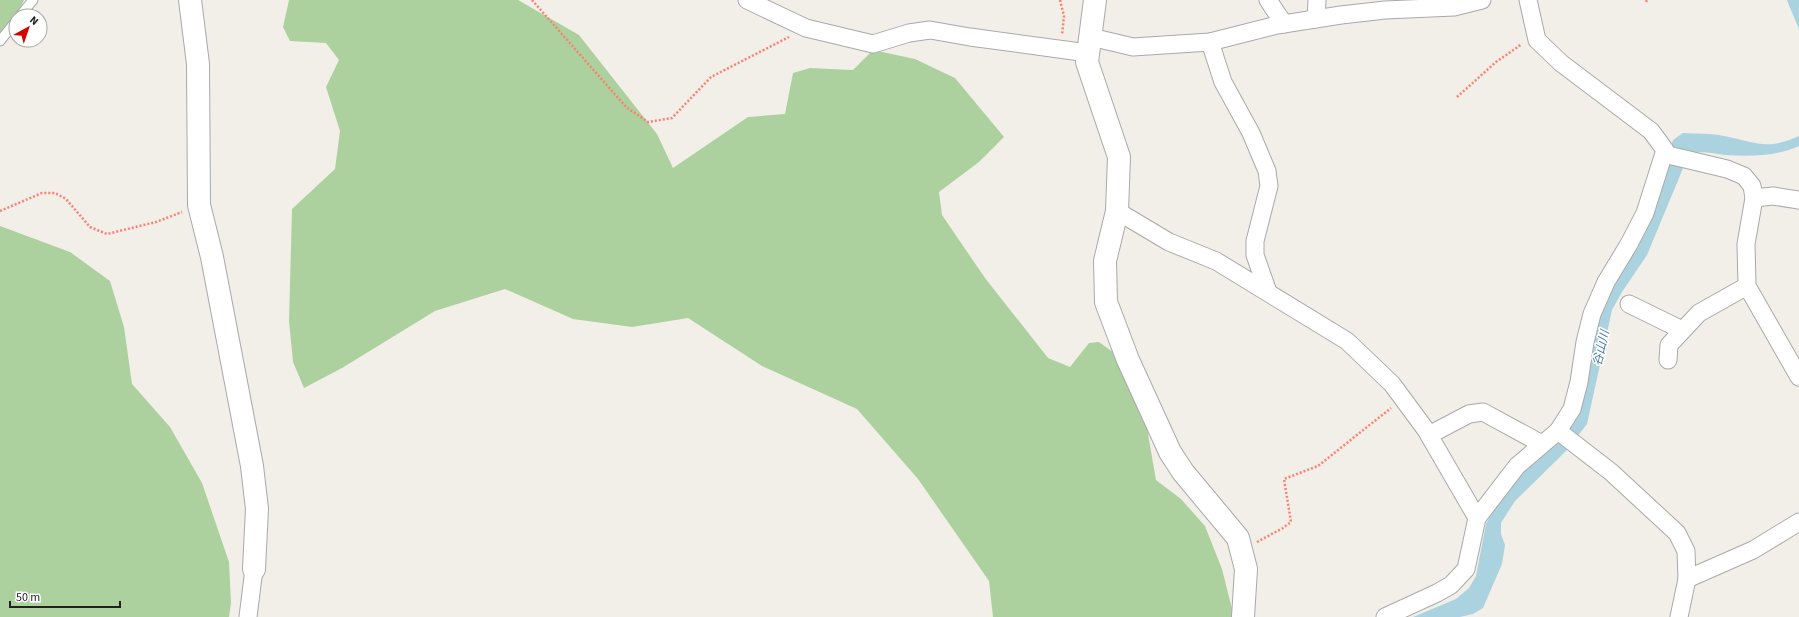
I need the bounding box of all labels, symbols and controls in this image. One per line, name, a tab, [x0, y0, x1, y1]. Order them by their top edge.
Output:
north arrow	[8, 8, 48, 48]
text: N	[26, 13, 42, 29]
water label: 谷山川	[1589, 327, 1614, 368]
scale bar	[10, 583, 120, 609]
text: 50 m	[16, 589, 40, 606]

